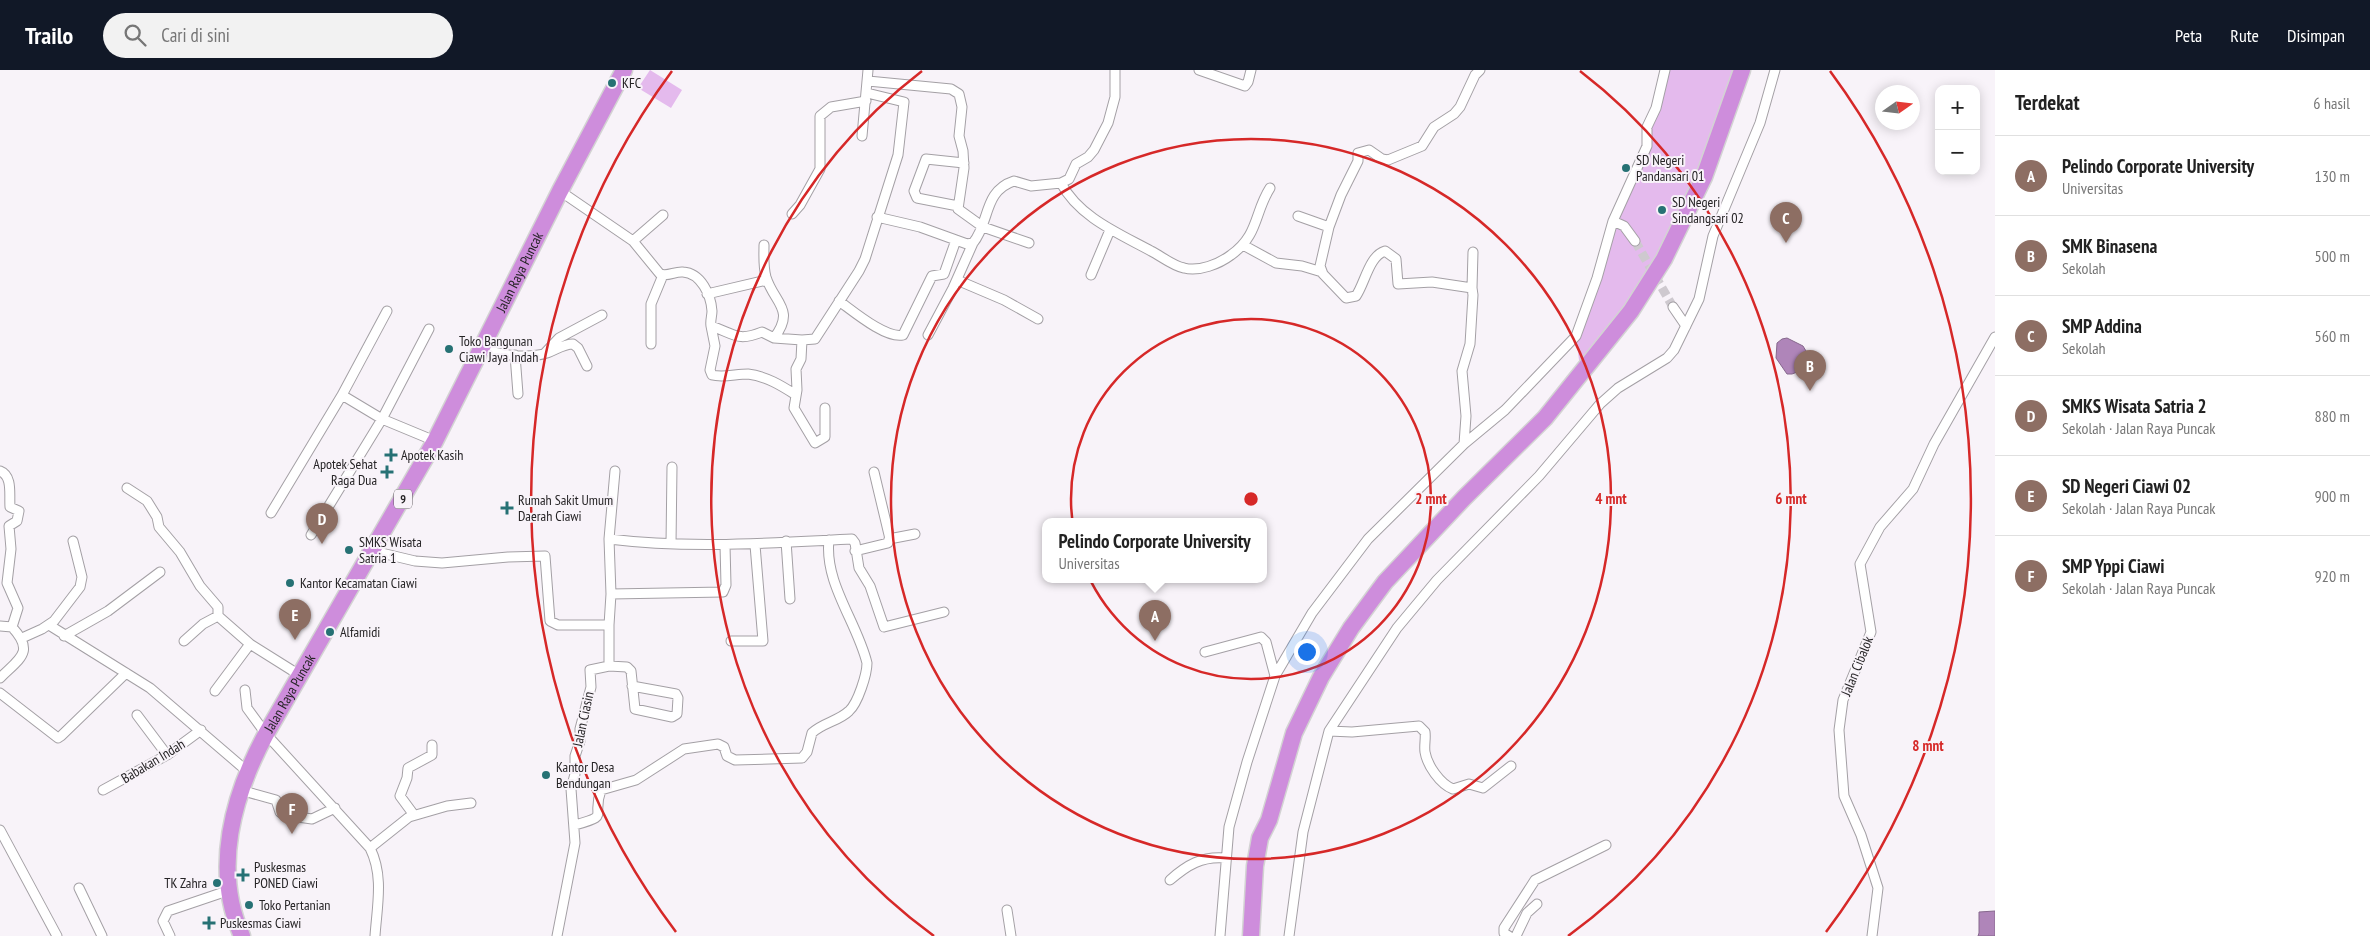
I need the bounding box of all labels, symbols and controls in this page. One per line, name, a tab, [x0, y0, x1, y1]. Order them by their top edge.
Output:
search box	[103, 13, 453, 58]
text: Trailo	[25, 20, 73, 51]
icon: search	[121, 21, 149, 49]
text: Cari di sini	[161, 23, 230, 47]
text: Peta	[2175, 24, 2202, 47]
text: Rute	[2230, 24, 2259, 47]
text: Disimpan	[2287, 24, 2345, 47]
place label: KFC	[622, 74, 642, 92]
marker: KFC	[606, 77, 618, 89]
north arrow	[1875, 85, 1920, 130]
map controls	[1935, 85, 1980, 175]
button: +	[1935, 85, 1980, 130]
text: Terdekat	[2015, 89, 2080, 116]
text: 6 hasil	[2313, 93, 2350, 113]
button: −	[1935, 130, 1980, 175]
place label: SD Negeri Pandansari 01	[1636, 151, 1704, 185]
text: Pelindo Corporate University	[2062, 154, 2254, 178]
marker: SD Negeri Pandansari 01	[1620, 162, 1632, 174]
text: A	[2027, 166, 2035, 186]
text: 130 m	[2315, 166, 2350, 186]
text: Universitas	[2062, 178, 2123, 198]
place label: SD Negeri Sindangsari 02	[1672, 193, 1744, 227]
pin: C	[1770, 202, 1802, 243]
marker: SD Negeri Sindangsari 02	[1656, 204, 1668, 216]
street label: Jalan Raya Puncak	[491, 228, 547, 316]
text: SMK Binasena	[2062, 234, 2157, 258]
text: B	[2027, 246, 2035, 266]
text: 500 m	[2315, 246, 2350, 266]
text: Sekolah	[2062, 258, 2106, 278]
text: SMP Addina	[2062, 314, 2142, 338]
text: C	[2027, 326, 2035, 346]
text: 560 m	[2315, 326, 2350, 346]
place label: Toko Bangunan Ciawi Jaya Indah	[459, 332, 538, 366]
text: Sekolah	[2062, 338, 2106, 358]
marker: Toko Bangunan Ciawi Jaya Indah	[443, 343, 455, 355]
pin: B	[1794, 350, 1826, 391]
text: SMKS Wisata Satria 2	[2062, 394, 2207, 418]
text: D	[2027, 406, 2035, 426]
text: 880 m	[2315, 406, 2350, 426]
text: Sekolah · Jalan Raya Puncak	[2062, 418, 2216, 438]
place label: Apotek Kasih	[401, 446, 463, 464]
marker: Apotek Kasih	[385, 449, 397, 461]
place label: Apotek Sehat Raga Dua	[313, 455, 377, 489]
marker: Apotek Sehat Raga Dua	[381, 466, 393, 478]
text: SD Negeri Ciawi 02	[2062, 474, 2191, 498]
text: E	[2028, 486, 2034, 506]
text: 900 m	[2315, 486, 2350, 506]
road number: 9	[394, 489, 412, 508]
text: 2 mnt	[1415, 489, 1447, 508]
text: 4 mnt	[1595, 489, 1627, 508]
text: 6 mnt	[1775, 489, 1807, 508]
centre of rings	[1242, 490, 1260, 508]
place label: Rumah Sakit Umum Daerah Ciawi	[518, 491, 613, 525]
text: Sekolah · Jalan Raya Puncak	[2062, 498, 2216, 518]
marker: Rumah Sakit Umum Daerah Ciawi	[500, 501, 514, 515]
pin: D	[306, 503, 338, 544]
popup	[1042, 518, 1267, 583]
text: Pelindo Corporate University	[1058, 529, 1251, 553]
place label: SMKS Wisata Satria 1	[359, 533, 422, 567]
marker: SMKS Wisata Satria 1	[343, 544, 355, 556]
text: Universitas	[1058, 553, 1120, 573]
text: SMP Yppi Ciawi	[2062, 554, 2164, 578]
text: F	[2028, 566, 2034, 586]
text: 920 m	[2315, 566, 2350, 586]
place label: Kantor Kecamatan Ciawi	[300, 574, 417, 592]
marker: Kantor Kecamatan Ciawi	[284, 577, 296, 589]
text: Sekolah · Jalan Raya Puncak	[2062, 578, 2216, 598]
pin: E	[279, 599, 311, 640]
pin: A	[1139, 600, 1171, 641]
place label: Alfamidi	[340, 623, 380, 641]
marker: Alfamidi	[324, 626, 336, 638]
street label: Jalan Cibalok	[1837, 633, 1877, 699]
your location	[1294, 639, 1320, 665]
street label: Jalan Raya Puncak	[259, 650, 319, 736]
street label: Jalan Ciasin	[568, 690, 598, 749]
street label: Babakan Indah	[118, 735, 188, 787]
text: 8 mnt	[1912, 736, 1944, 755]
place label: Kantor Desa Bendungan	[556, 758, 614, 792]
marker: Kantor Desa Bendungan	[540, 769, 552, 781]
pin: F	[276, 793, 308, 834]
place label: Puskesmas PONED Ciawi	[254, 858, 318, 892]
marker: Puskesmas PONED Ciawi	[236, 868, 250, 882]
place label: TK Zahra	[164, 874, 207, 892]
marker: TK Zahra	[211, 877, 223, 889]
place label: Toko Pertanian	[259, 896, 330, 914]
marker: Toko Pertanian	[243, 899, 255, 911]
place label: Puskesmas Ciawi	[220, 914, 301, 932]
marker: Puskesmas Ciawi	[202, 916, 216, 930]

